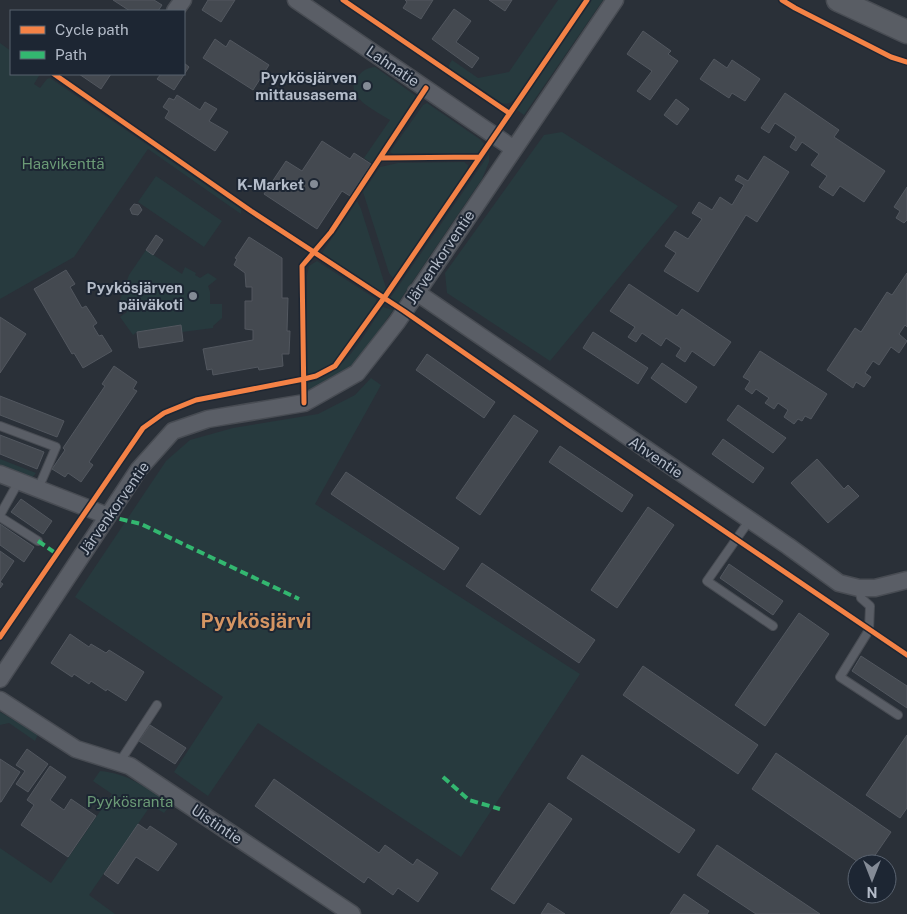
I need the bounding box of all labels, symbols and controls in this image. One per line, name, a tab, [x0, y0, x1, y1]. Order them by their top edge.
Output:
legend	[10, 10, 185, 75]
text: Cycle path	[55, 21, 129, 38]
street label: Lahnatie	[363, 42, 423, 90]
text: Path	[55, 46, 87, 63]
place label: Pyykösjärven mittausasema	[255, 69, 357, 103]
marker: Pyykösjärven mittausasema	[361, 80, 373, 92]
park label: Haavikenttä	[21, 155, 105, 172]
place label: K-Market	[237, 176, 304, 193]
marker: K-Market	[308, 178, 320, 190]
street label: Järvenkorventie	[402, 207, 478, 307]
place label: Pyykösjärven päiväkoti	[87, 279, 183, 313]
marker: Pyykösjärven päiväkoti	[187, 290, 199, 302]
street label: Ahventie	[626, 433, 686, 481]
street label: Järvenkorventie	[76, 458, 152, 558]
district label: Pyykösjärvi	[201, 609, 311, 633]
park label: Pyykösranta	[87, 793, 173, 810]
street label: Uistintie	[188, 801, 246, 847]
north arrow	[847, 854, 897, 904]
text: N	[867, 884, 877, 900]

